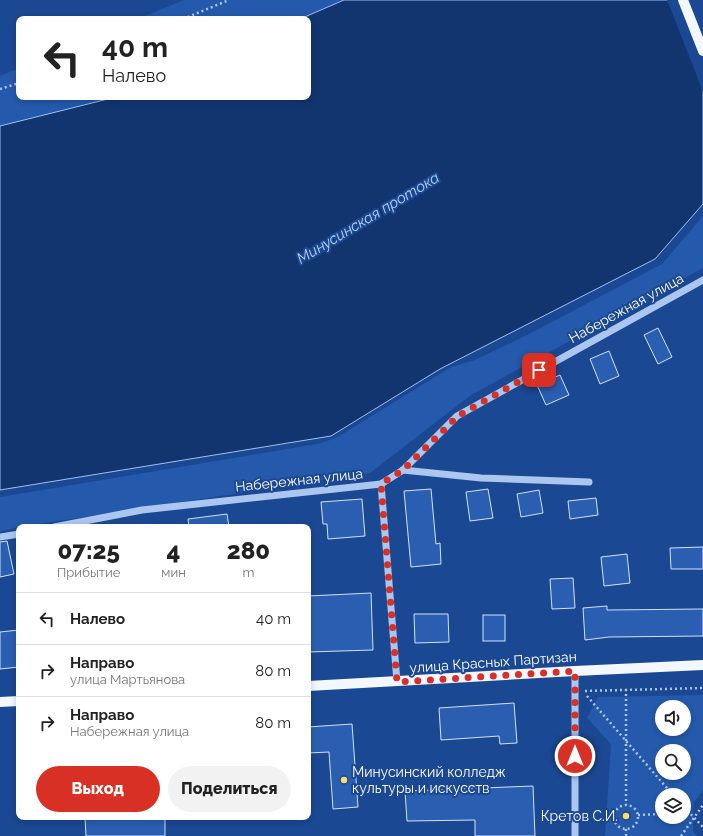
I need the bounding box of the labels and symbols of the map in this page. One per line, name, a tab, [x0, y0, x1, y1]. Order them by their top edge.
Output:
water label: Минусинская протока	[294, 168, 442, 268]
street label: Набережная улица	[566, 270, 686, 346]
pin	[522, 353, 556, 387]
street label: Набережная улица	[234, 465, 364, 495]
street label: улица Красных Партизан	[409, 648, 577, 676]
position arrow	[554, 735, 596, 777]
place label: Минусинский колледж культуры и искусств	[352, 764, 506, 796]
marker: Минусинский колледж культуры и искусств	[339, 775, 349, 785]
place label: Кретов С.И.	[541, 808, 618, 824]
marker: Кретов С.И.	[621, 811, 631, 821]

